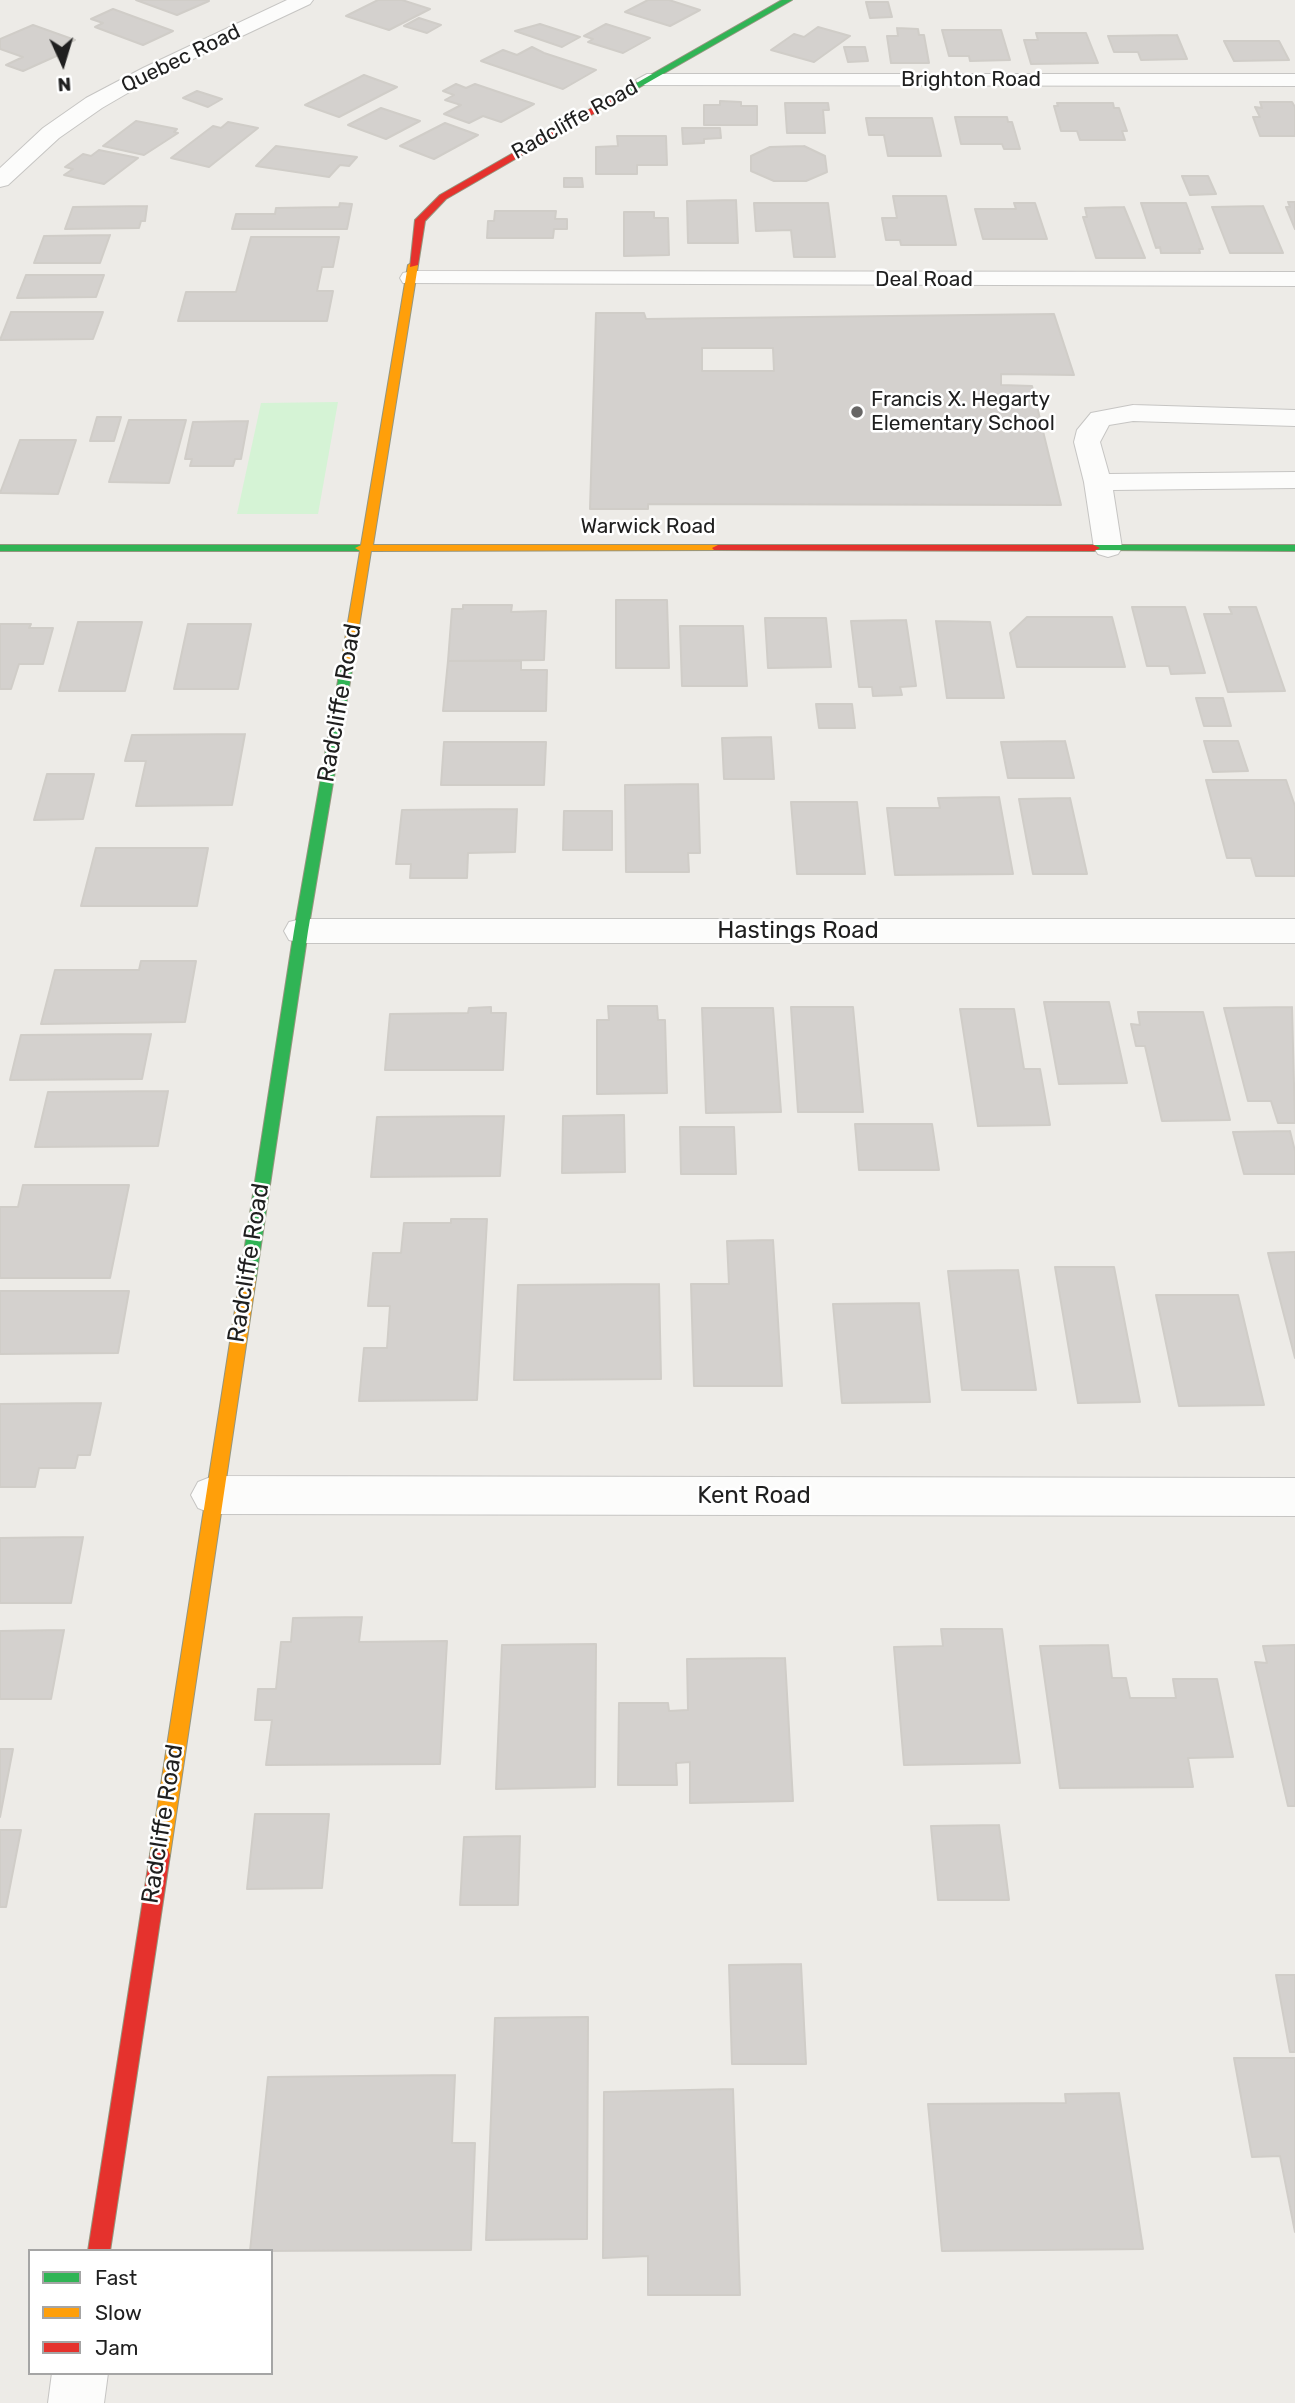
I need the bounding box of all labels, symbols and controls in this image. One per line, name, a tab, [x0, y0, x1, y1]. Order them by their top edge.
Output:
street label: Quebec Road	[117, 19, 245, 99]
north arrow	[28, 28, 98, 98]
street label: Brighton Road	[901, 67, 1041, 93]
text: N	[57, 72, 72, 96]
street label: Radcliffe Road	[507, 75, 643, 165]
street label: Deal Road	[875, 267, 973, 293]
place label: Francis X. Hegarty Elementary School	[871, 387, 1055, 437]
marker: Francis X. Hegarty Elementary School	[849, 404, 865, 420]
street label: Warwick Road	[580, 514, 716, 540]
street label: Radcliffe Road	[312, 621, 368, 785]
street label: Hastings Road	[717, 917, 879, 945]
street label: Radcliffe Road	[222, 1181, 276, 1345]
street label: Kent Road	[697, 1482, 811, 1510]
street label: Radcliffe Road	[136, 1742, 190, 1906]
legend	[28, 2249, 273, 2375]
text: Fast	[95, 2265, 137, 2290]
text: Slow	[95, 2300, 142, 2325]
text: Jam	[95, 2335, 139, 2360]

